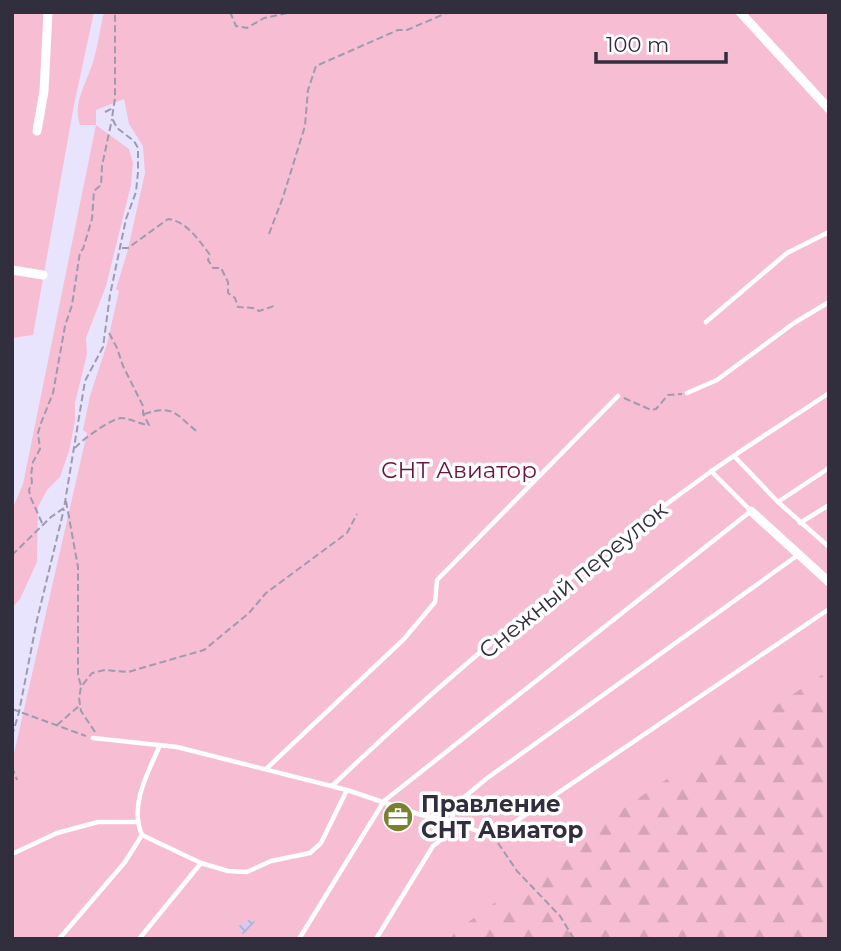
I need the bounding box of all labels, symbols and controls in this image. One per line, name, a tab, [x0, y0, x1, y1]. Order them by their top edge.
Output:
scale bar	[596, 21, 726, 65]
text: 100 m	[606, 32, 669, 57]
park label: СНТ Авиатор	[381, 456, 537, 484]
street label: Снежный переулок	[473, 495, 673, 665]
place label: Правление СНТ Авиатор	[421, 790, 583, 844]
office icon: Правление СНТ Авиатор	[381, 800, 415, 834]

